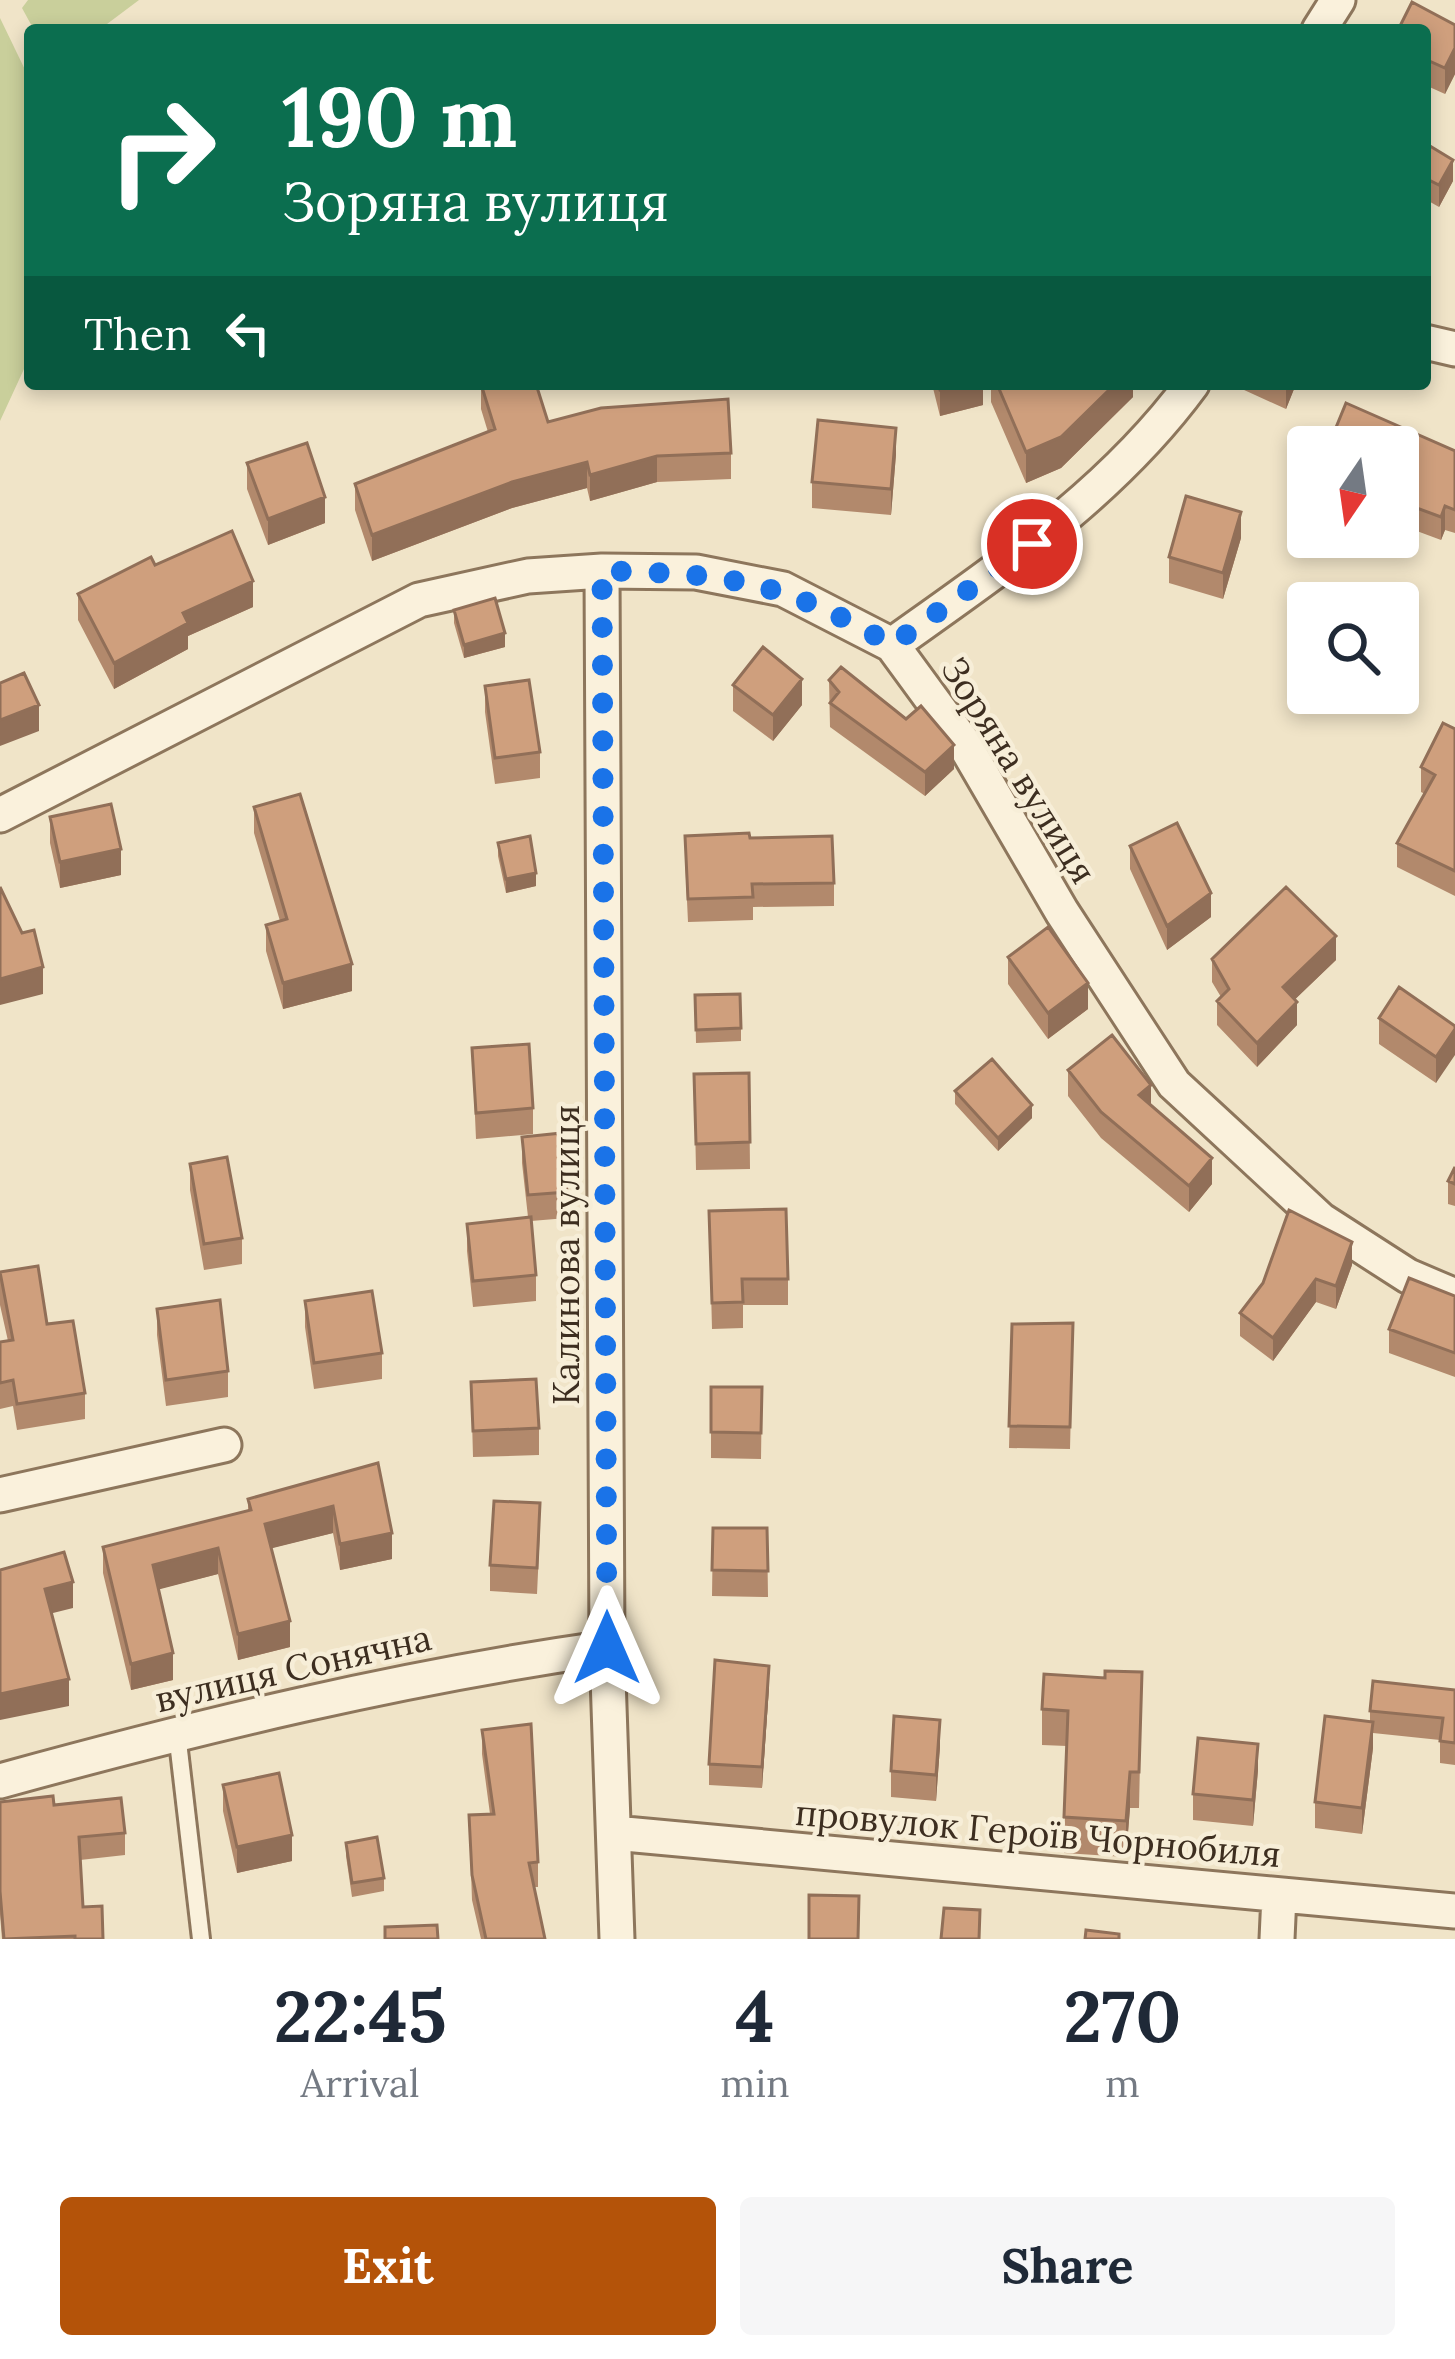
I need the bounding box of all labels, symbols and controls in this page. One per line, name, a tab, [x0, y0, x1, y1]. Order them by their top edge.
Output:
text: 190 m	[282, 62, 517, 170]
icon: right	[84, 72, 240, 228]
text: Зоряна вулиця	[282, 167, 669, 236]
icon: left	[215, 300, 281, 366]
text: Then	[84, 305, 191, 362]
north arrow	[1287, 426, 1419, 558]
map controls	[1287, 426, 1419, 714]
pin	[981, 493, 1083, 595]
icon: arrive	[999, 511, 1065, 577]
button: search	[1287, 582, 1419, 714]
street label: Зоряна вулиця	[931, 648, 1107, 892]
street label: Калинова вулиця	[543, 1105, 589, 1405]
position arrow	[544, 1585, 670, 1711]
street label: вулиця Сонячна	[150, 1614, 436, 1722]
street label: провулок Героїв Чорнобиля	[793, 1789, 1283, 1877]
text: 22:45	[274, 1970, 447, 2062]
text: 4	[735, 1970, 775, 2062]
text: 270	[1063, 1970, 1181, 2062]
text: Arrival	[301, 2058, 420, 2108]
text: min	[720, 2058, 790, 2108]
text: m	[1105, 2058, 1140, 2108]
button: Exit	[60, 2197, 716, 2335]
button: Share	[740, 2197, 1395, 2335]

